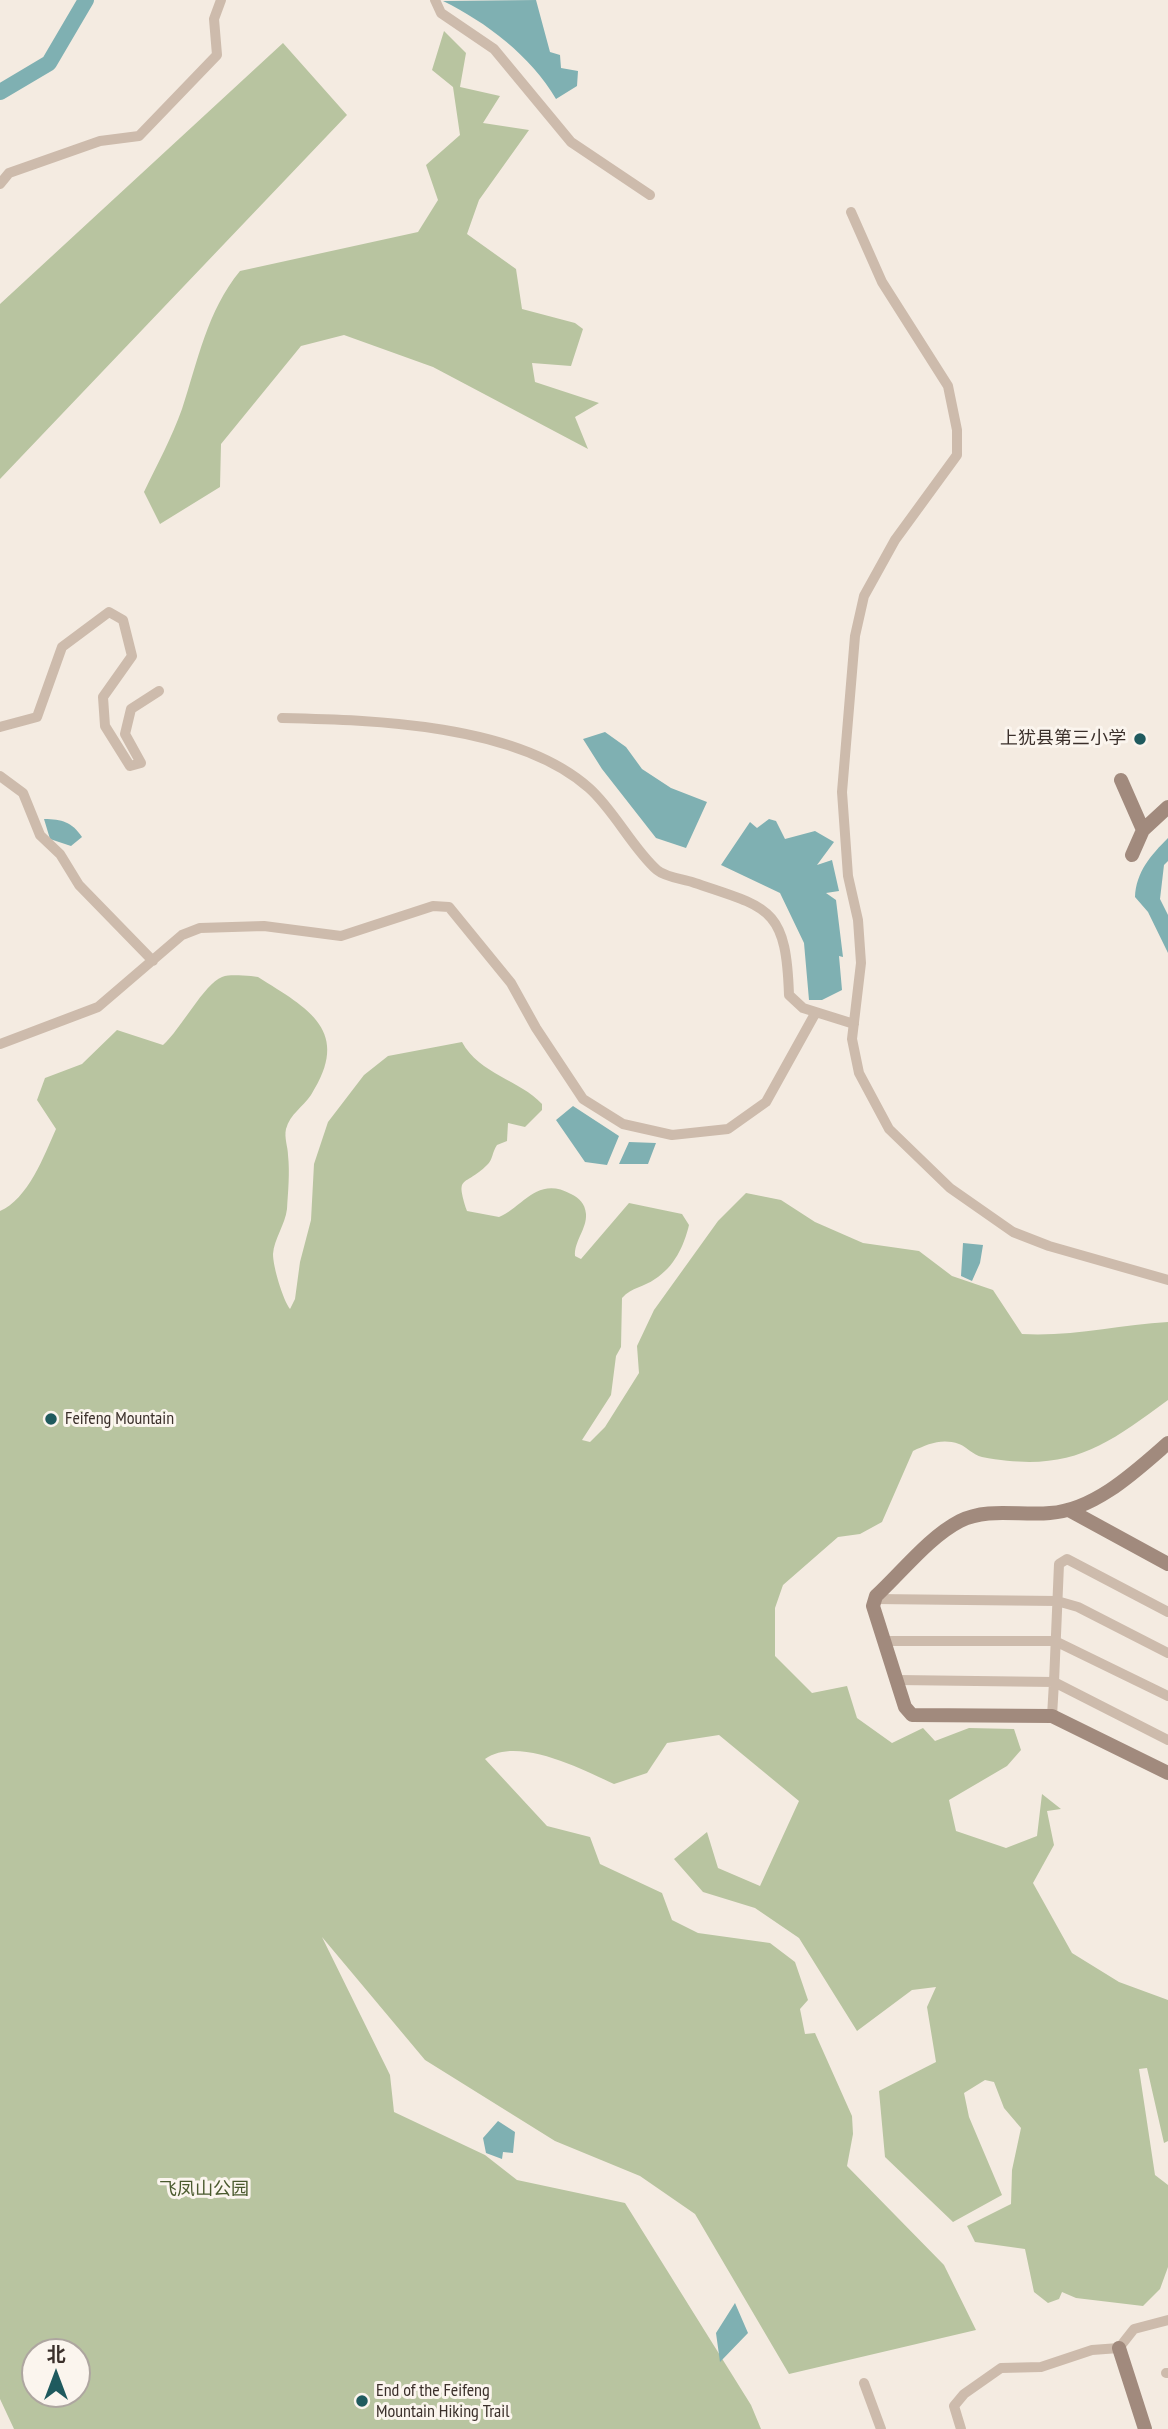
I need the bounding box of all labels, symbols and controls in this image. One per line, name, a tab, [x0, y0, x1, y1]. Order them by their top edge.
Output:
place label: 上犹县第三小学	[1000, 728, 1126, 750]
marker: 上犹县第三小学	[1132, 731, 1148, 747]
place label: Feifeng Mountain	[65, 1408, 174, 1430]
marker: Feifeng Mountain	[43, 1411, 59, 1427]
park label: 飞凤山公园	[159, 2179, 249, 2201]
north arrow	[21, 2338, 91, 2408]
text: 北	[46, 2342, 66, 2366]
place label: End of the Feifeng Mountain Hiking Trail	[376, 2380, 509, 2422]
marker: End of the Feifeng Mountain Hiking Trail	[354, 2393, 370, 2409]

